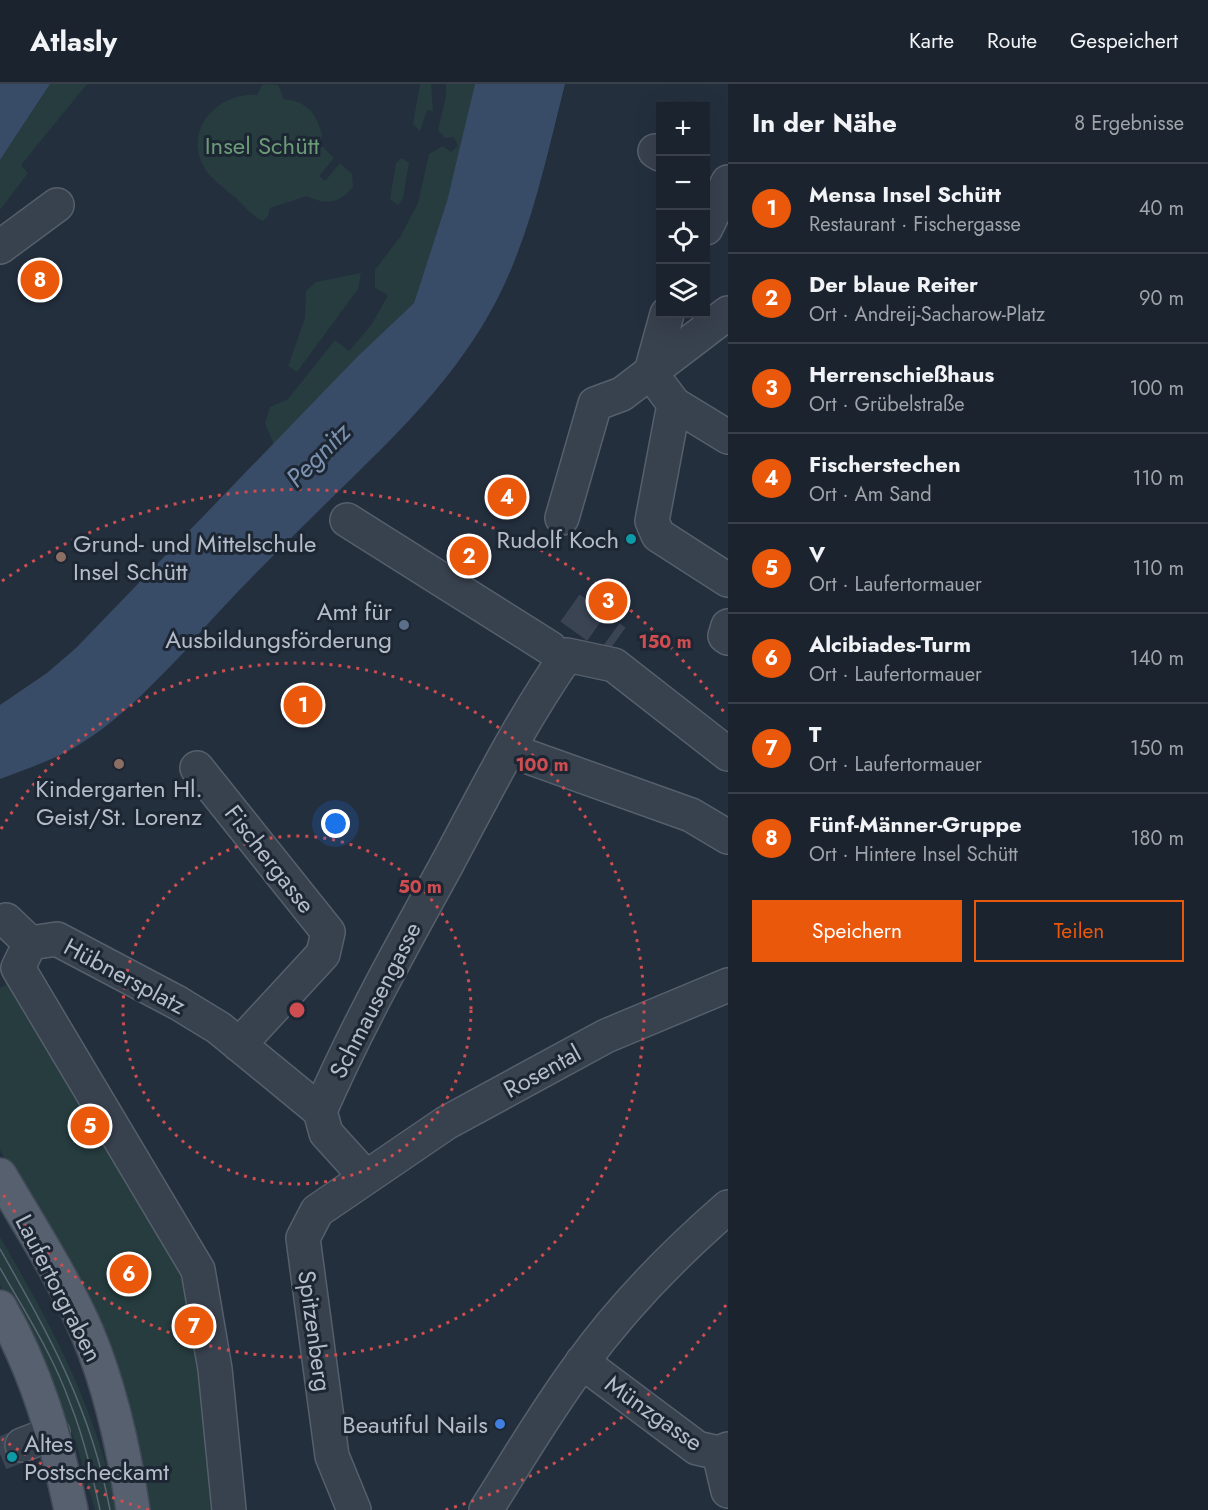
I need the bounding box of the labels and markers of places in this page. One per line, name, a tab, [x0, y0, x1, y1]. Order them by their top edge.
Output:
pin: 8	[20, 258, 60, 302]
pin: 4	[488, 474, 526, 520]
place label: Rudolf Koch	[497, 522, 619, 557]
place label: Grund- und Mittelschule Insel Schütt	[73, 526, 316, 589]
marker: Rudolf Koch	[624, 532, 638, 546]
pin: 2	[450, 534, 488, 578]
marker: Grund- und Mittelschule Insel Schütt	[54, 550, 68, 564]
pin: 3	[588, 578, 628, 624]
place label: Amt für Ausbildungsförderung	[165, 594, 393, 657]
marker: Amt für Ausbildungsförderung	[397, 618, 411, 632]
pin: 1	[284, 682, 322, 728]
marker: Kindergarten Hl. Geist/St. Lorenz	[112, 757, 126, 771]
place label: Kindergarten Hl. Geist/St. Lorenz	[35, 771, 203, 834]
centre of rings	[287, 1000, 307, 1020]
pin: 5	[70, 1104, 110, 1148]
pin: 6	[110, 1252, 148, 1296]
pin: 7	[174, 1304, 214, 1348]
place label: Beautiful Nails	[342, 1407, 488, 1442]
marker: Beautiful Nails	[493, 1417, 507, 1431]
place label: Altes Postscheckamt	[24, 1426, 169, 1489]
marker: Altes Postscheckamt	[5, 1450, 19, 1464]

